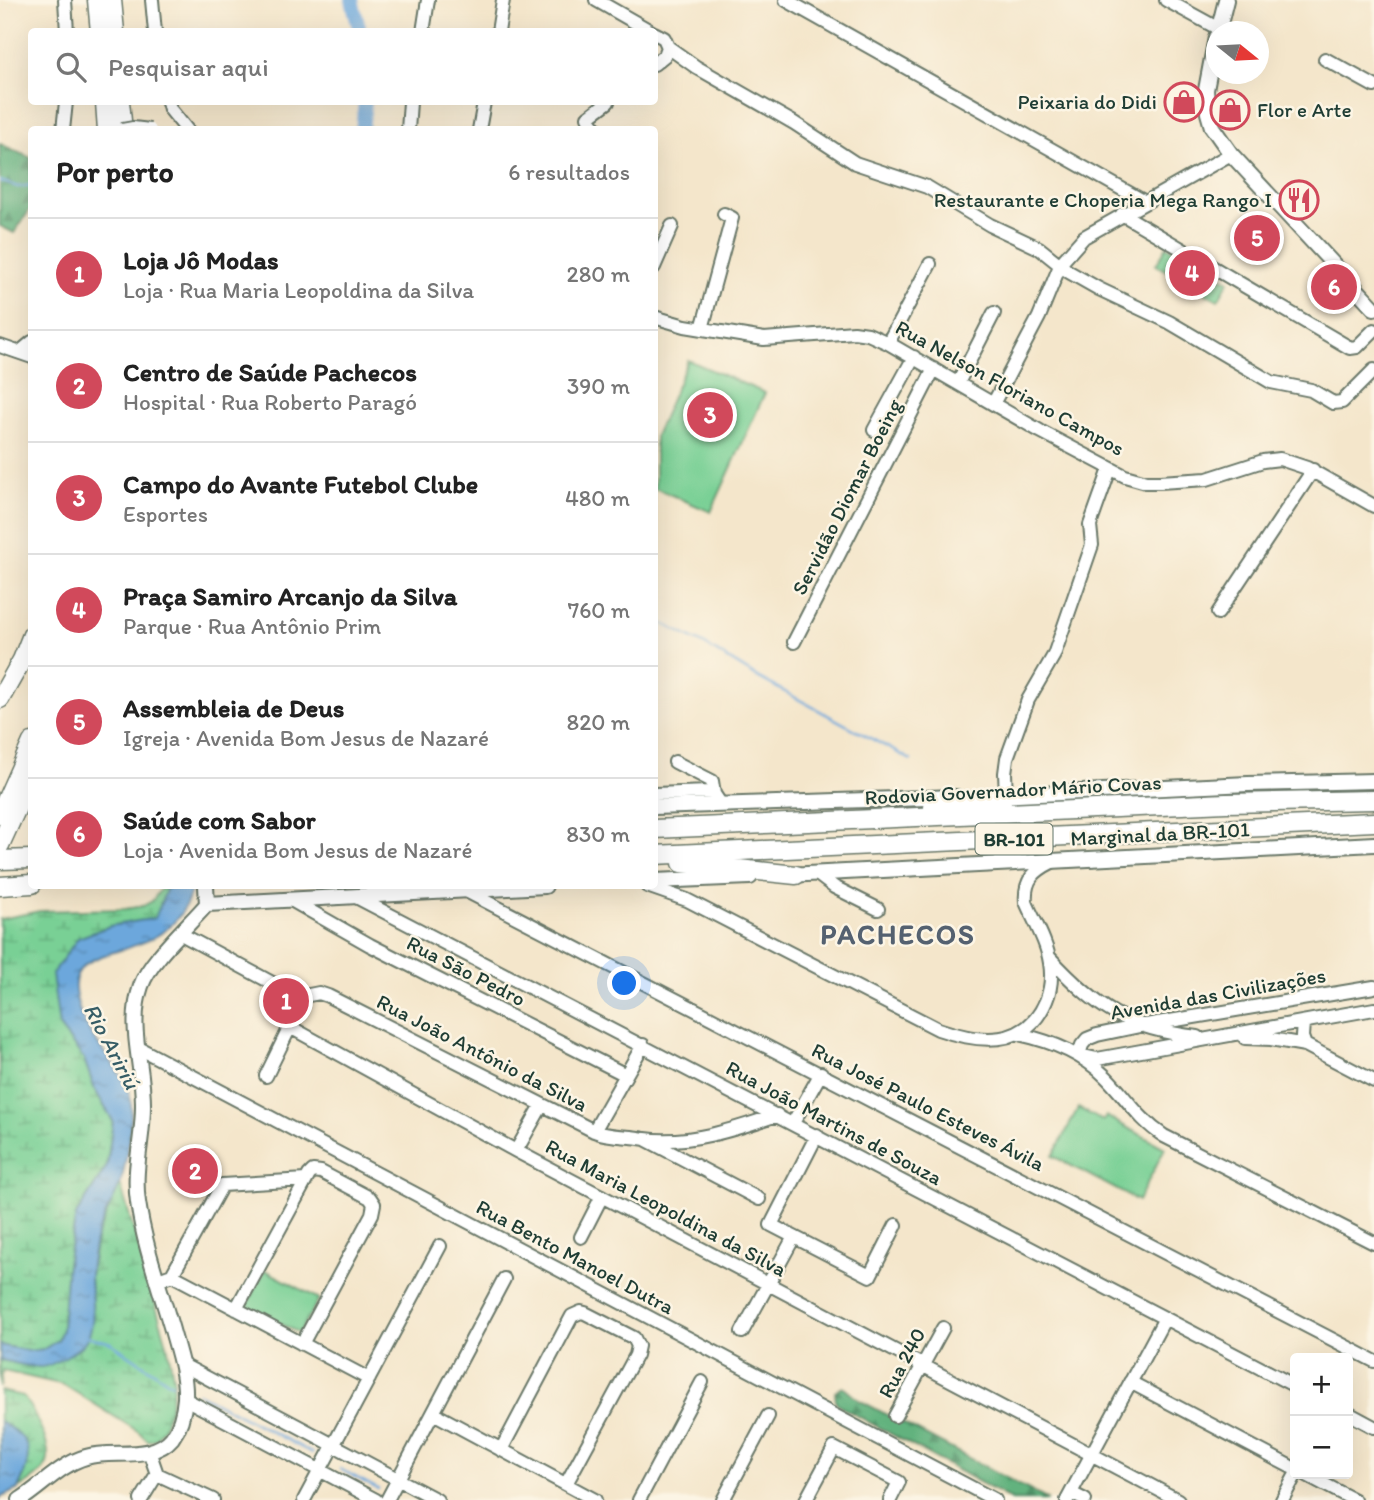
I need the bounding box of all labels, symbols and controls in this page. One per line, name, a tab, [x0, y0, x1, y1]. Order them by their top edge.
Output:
north arrow	[1206, 21, 1269, 84]
search box	[28, 28, 658, 105]
icon: search	[52, 48, 90, 86]
text: Pesquisar aqui	[108, 51, 269, 83]
shop icon: Peixaria do Didi	[1163, 81, 1205, 123]
place label: Peixaria do Didi	[1018, 89, 1157, 114]
shop icon: Flor e Arte	[1209, 89, 1251, 131]
place label: Flor e Arte	[1257, 97, 1352, 122]
text: Por perto	[56, 153, 174, 190]
text: 6 resultados	[508, 158, 630, 186]
restaurant icon: Restaurante e Choperia Mega Rango I	[1278, 179, 1320, 221]
place label: Restaurante e Choperia Mega Rango I	[934, 187, 1272, 212]
pin: 5	[1234, 212, 1280, 264]
text: Loja Jô Modas	[123, 244, 279, 276]
pin: 4	[1169, 247, 1215, 299]
text: 1	[74, 260, 84, 288]
text: 280 m	[567, 260, 630, 288]
pin: 6	[1311, 261, 1357, 313]
text: Loja · Rua Maria Leopoldina da Silva	[123, 276, 474, 304]
street label: Rua Nelson Floriano Campos	[891, 314, 1129, 461]
text: Centro de Saúde Pachecos	[123, 356, 417, 388]
text: 2	[73, 372, 85, 400]
text: 390 m	[567, 372, 630, 400]
text: Hospital · Rua Roberto Paragó	[123, 388, 417, 416]
pin: 3	[687, 389, 733, 441]
street label: Servidão Diomar Boeing	[786, 394, 907, 599]
text: Campo do Avante Futebol Clube	[123, 468, 478, 500]
text: 3	[73, 484, 85, 512]
text: 480 m	[565, 484, 630, 512]
text: Esportes	[123, 500, 208, 528]
text: Praça Samiro Arcanjo da Silva	[123, 580, 457, 612]
text: 4	[72, 596, 86, 624]
text: 760 m	[568, 596, 630, 624]
text: Parque · Rua Antônio Prim	[123, 612, 381, 640]
text: Assembleia de Deus	[123, 692, 344, 724]
text: 5	[73, 708, 85, 736]
text: 820 m	[567, 708, 630, 736]
text: Igreja · Avenida Bom Jesus de Nazaré	[123, 724, 489, 752]
street label: Rodovia Governador Mário Covas	[864, 769, 1162, 810]
text: Saúde com Sabor	[123, 804, 316, 836]
street label: Marginal da BR-101	[1070, 816, 1251, 851]
text: 6	[73, 820, 85, 848]
text: 830 m	[566, 820, 630, 848]
road number: BR-101	[976, 824, 1052, 854]
text: Loja · Avenida Bom Jesus de Nazaré	[123, 836, 472, 864]
district label: PACHECOS	[820, 917, 976, 951]
street label: Rua São Pedro	[403, 930, 530, 1011]
street label: Avenida das Civilizações	[1108, 962, 1328, 1025]
your location	[607, 966, 641, 1000]
pin: 1	[263, 975, 309, 1027]
street label: Rua João Antônio da Silva	[373, 989, 592, 1117]
water label: Rio Aririú	[78, 998, 147, 1095]
street label: Rua José Paulo Esteves Ávila	[808, 1037, 1049, 1176]
street label: Rua João Martins de Souza	[722, 1055, 947, 1190]
street label: Rua Maria Leopoldina da Silva	[541, 1133, 791, 1282]
pin: 2	[172, 1145, 218, 1197]
street label: Rua Bento Manoel Dutra	[472, 1194, 678, 1319]
street label: Rua 240	[873, 1323, 930, 1402]
map controls	[1290, 1353, 1353, 1479]
button: +	[1290, 1353, 1353, 1416]
button: −	[1290, 1416, 1353, 1479]

